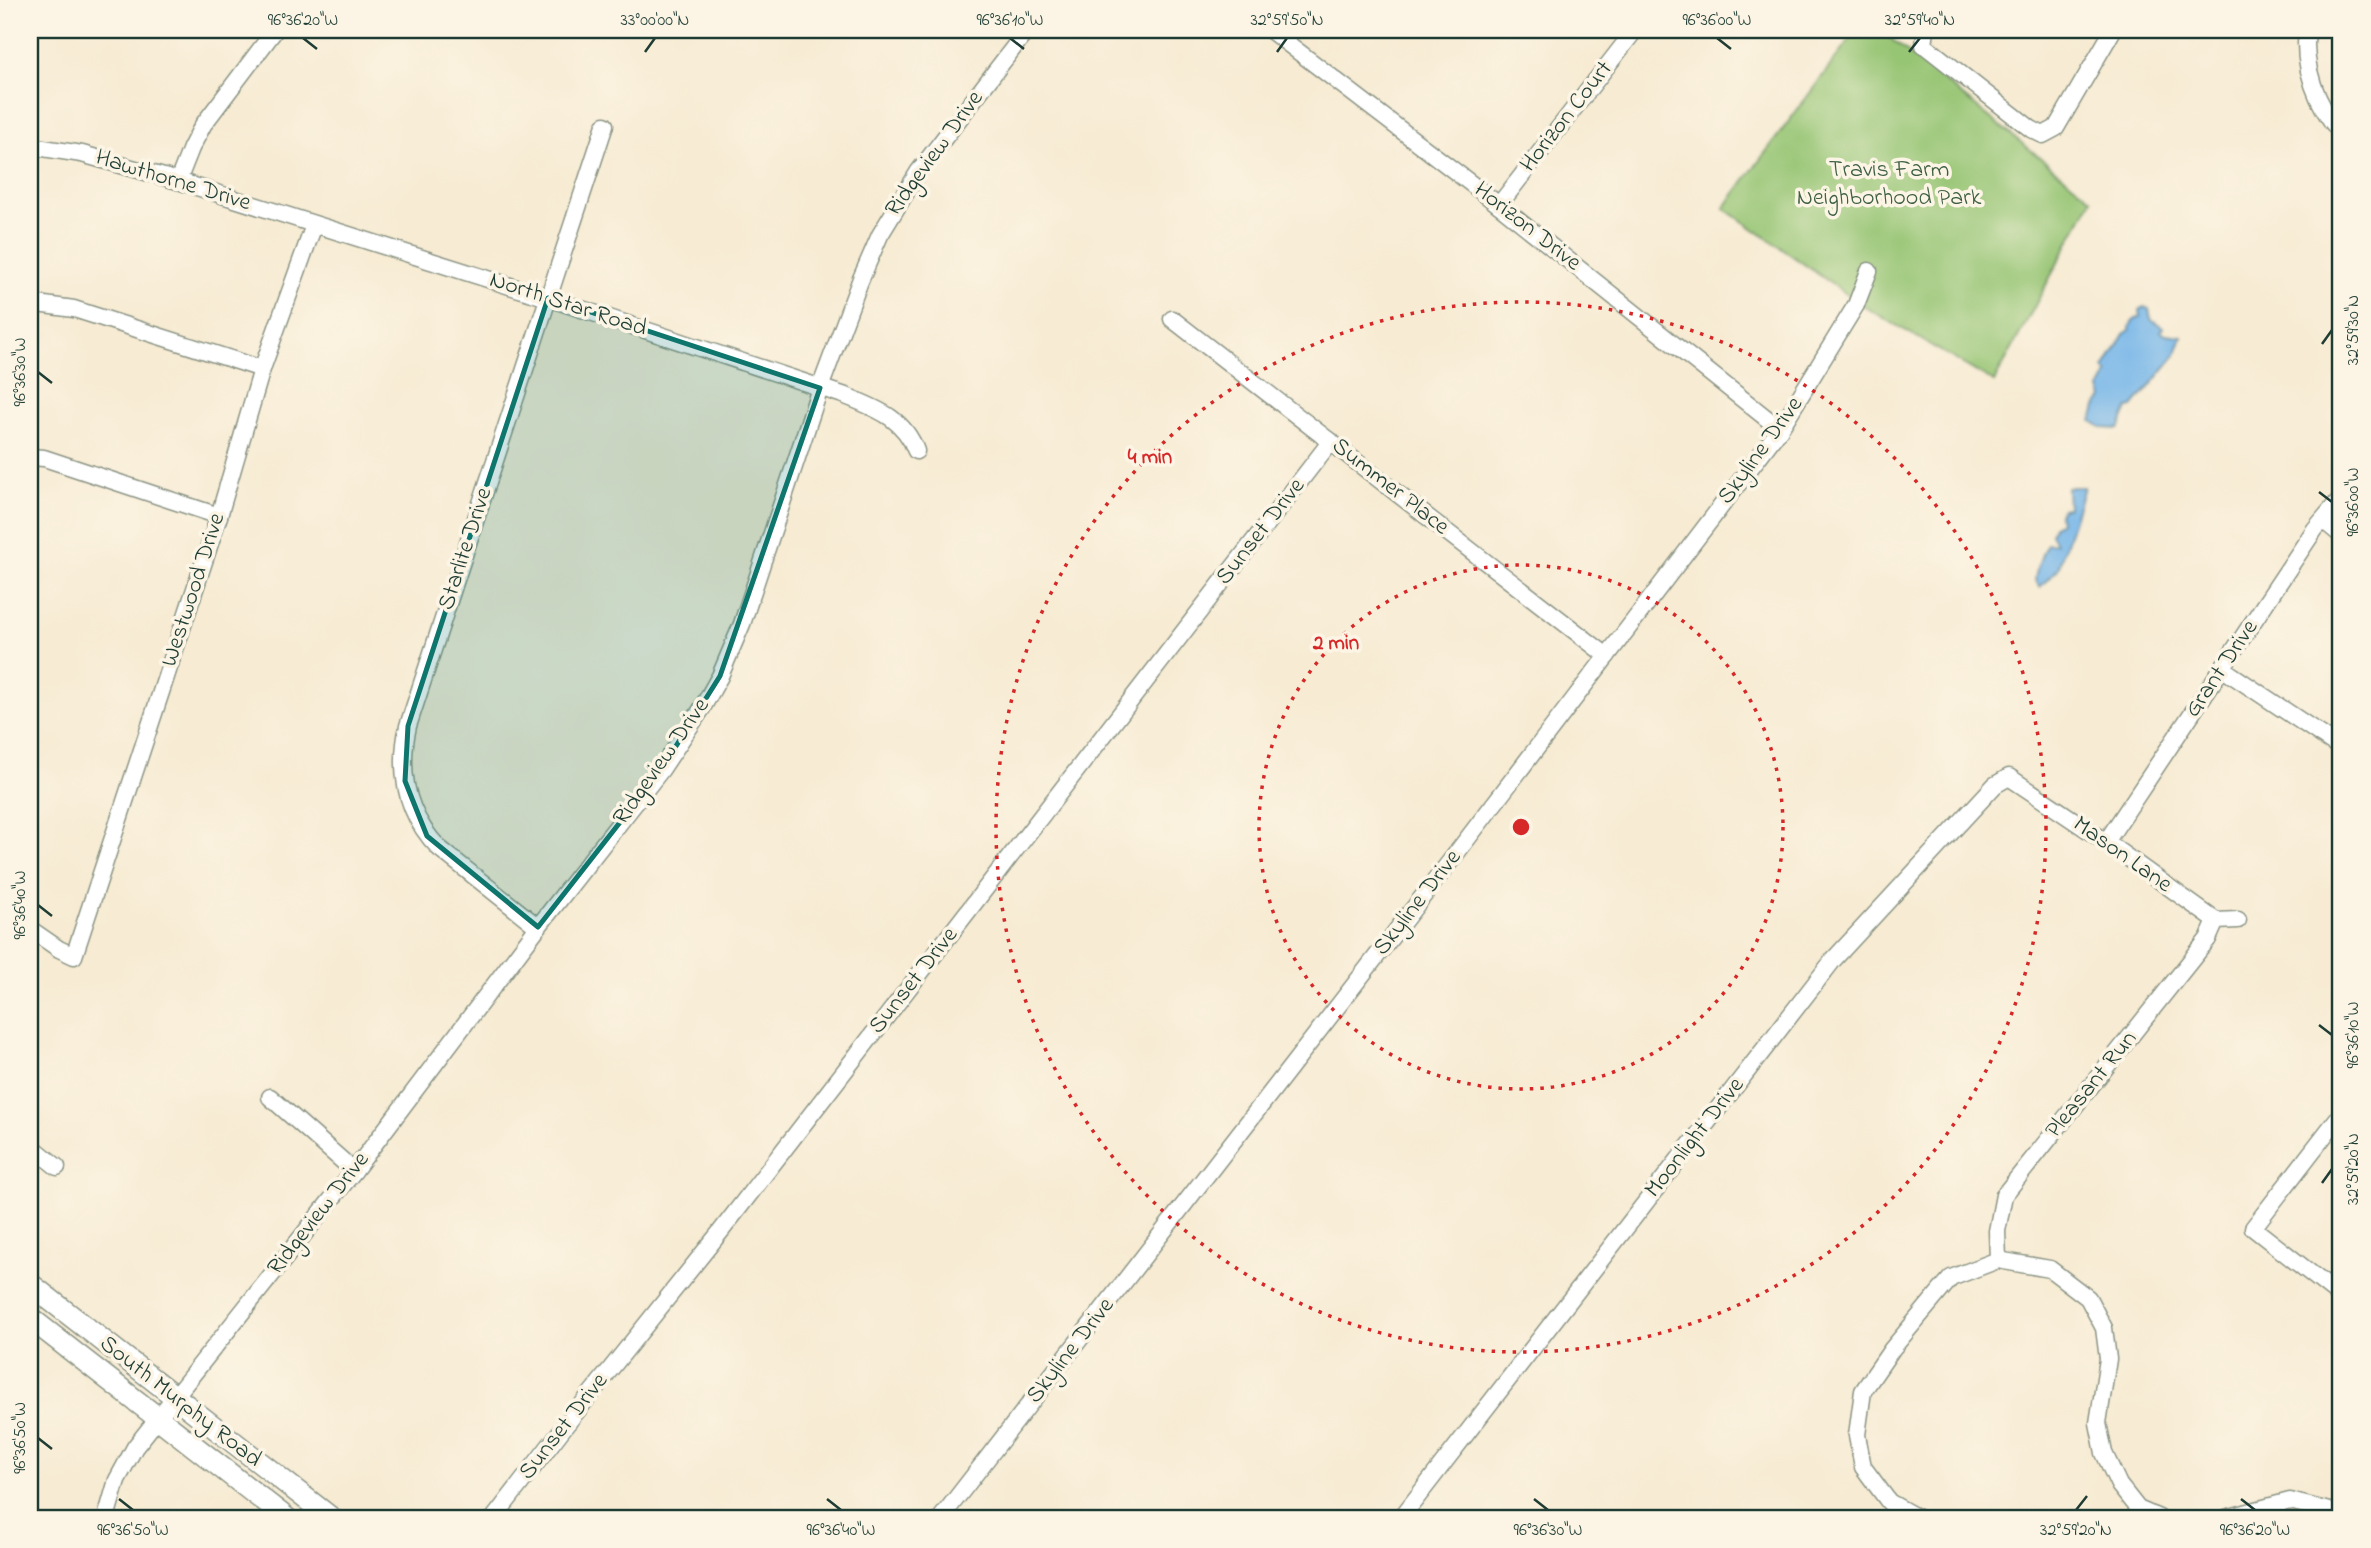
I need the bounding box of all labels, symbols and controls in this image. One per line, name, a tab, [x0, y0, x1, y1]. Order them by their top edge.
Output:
text: 96°36'20"W	[268, 8, 338, 34]
text: 33°00'00"N	[620, 8, 690, 34]
text: 96°36'10"W	[976, 8, 1044, 34]
text: 32°59'50"N	[1250, 8, 1324, 34]
text: 96°36'00"W	[1682, 8, 1752, 34]
text: 32°59'40"N	[1885, 8, 1955, 34]
street label: Horizon Court	[1512, 54, 1622, 180]
street label: Ridgeview Drive	[877, 83, 993, 224]
street label: Hawthorne Drive	[91, 141, 255, 221]
park label: Travis Farm Neighborhood Park	[1797, 153, 1982, 216]
street label: Horizon Drive	[1466, 174, 1589, 281]
street label: North Star Road	[485, 263, 652, 347]
text: 32°59'30"N	[2341, 295, 2367, 365]
text: 96°36'30"W	[8, 338, 34, 406]
street label: Skyline Drive	[1710, 389, 1813, 513]
street label: Summer Place	[1324, 430, 1457, 544]
text: 4 min	[1128, 443, 1172, 473]
text: 96°36'00"W	[2341, 467, 2367, 537]
street label: Sunset Drive	[1208, 471, 1314, 593]
street label: Starlite Drive	[430, 483, 502, 615]
street label: Westwood Drive	[153, 508, 235, 671]
street label: Grant Drive	[2176, 613, 2268, 725]
text: 2 min	[1312, 629, 1359, 659]
street label: Ridgeview Drive	[605, 691, 719, 833]
street label: Mason Lane	[2065, 808, 2179, 902]
centre of rings	[1509, 815, 1533, 839]
street label: Skyline Drive	[1365, 842, 1472, 964]
text: 96°36'40"W	[8, 871, 34, 939]
street label: Sunset Drive	[861, 920, 967, 1042]
text: 96°36'10"W	[2341, 1001, 2367, 1069]
street label: Pleasant Run	[2037, 1023, 2147, 1147]
street label: Moonlight Drive	[1637, 1070, 1754, 1206]
text: 32°59'20"N	[2341, 1133, 2367, 1205]
street label: Ridgeview Drive	[259, 1144, 379, 1283]
street label: Skyline Drive	[1018, 1290, 1125, 1412]
street label: South Murphy Road	[91, 1327, 269, 1478]
street label: Sunset Drive	[511, 1366, 617, 1488]
text: 96°36'50"W	[8, 1402, 34, 1474]
text: 96°36'50"W	[97, 1518, 169, 1544]
text: 96°36'40"W	[807, 1518, 875, 1544]
text: 96°36'30"W	[1514, 1518, 1582, 1544]
text: 32°59'20"N	[2040, 1518, 2112, 1544]
text: 96°36'20"W	[2220, 1518, 2290, 1544]

